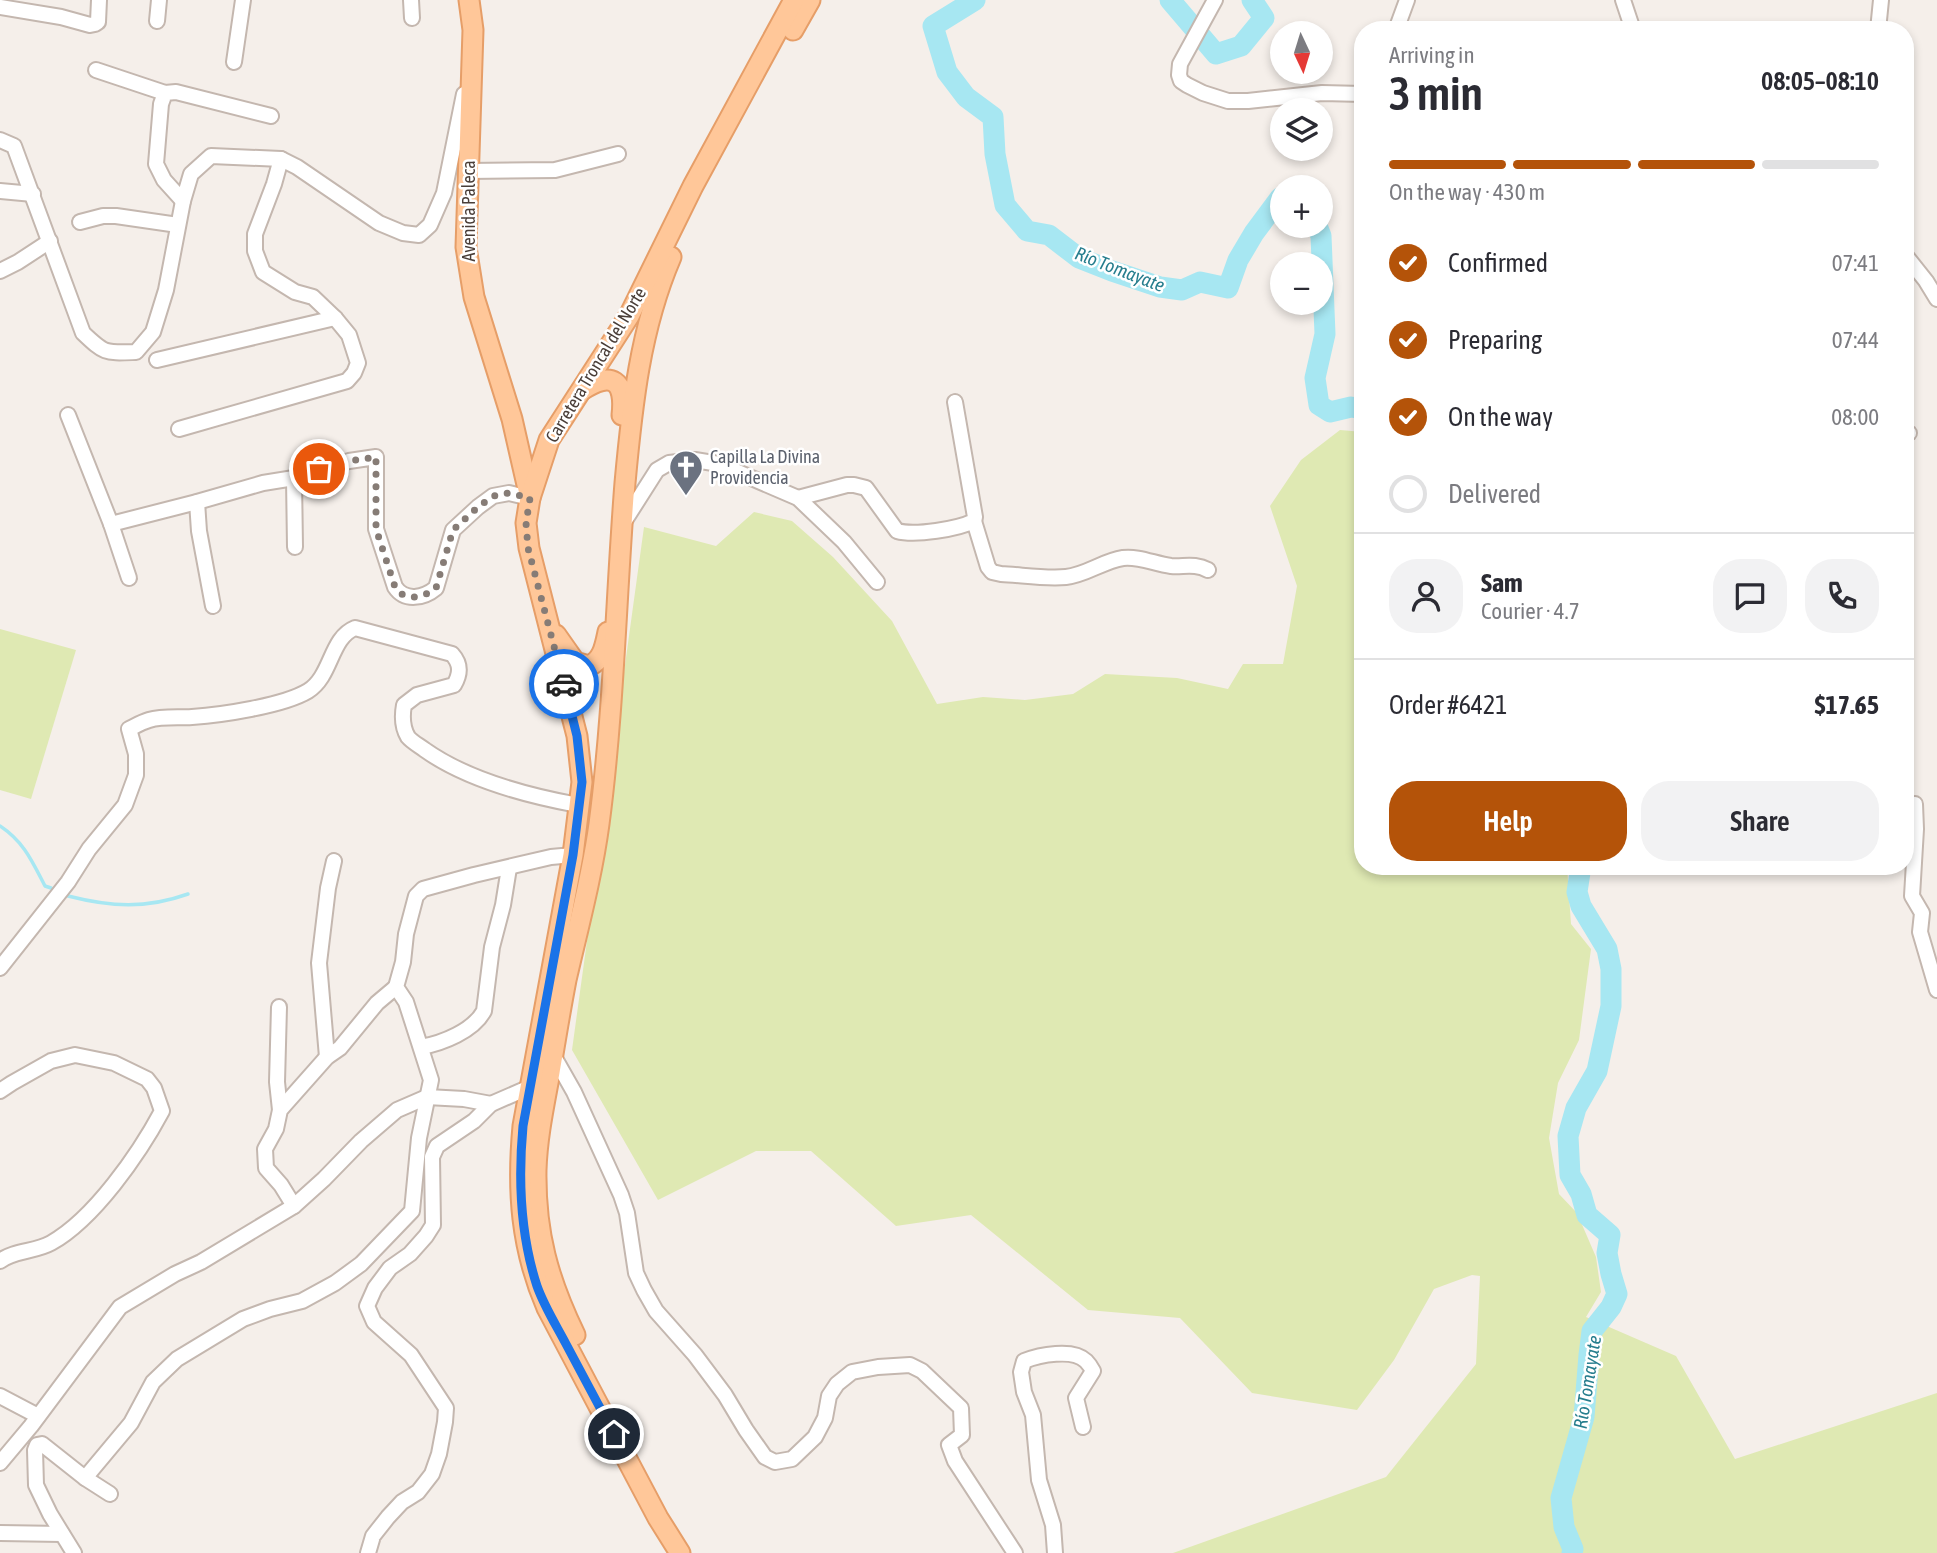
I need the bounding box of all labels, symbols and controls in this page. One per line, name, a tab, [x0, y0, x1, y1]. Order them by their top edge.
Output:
north arrow	[1270, 21, 1334, 84]
map controls	[1270, 21, 1333, 315]
text: Arriving in	[1389, 42, 1475, 68]
text: 08:05–08:10	[1761, 66, 1879, 96]
text: 3 min	[1389, 67, 1483, 120]
button: layers	[1270, 98, 1333, 161]
street label: Avenida Paleca	[458, 161, 479, 262]
button: +	[1270, 175, 1333, 238]
text: On the way · 430 m	[1389, 179, 1545, 205]
water label: Río Tomayate	[1072, 242, 1168, 296]
icon: check	[1389, 244, 1427, 282]
text: Confirmed	[1448, 248, 1548, 278]
text: 07:41	[1832, 250, 1879, 276]
button: −	[1270, 252, 1333, 315]
street label: Carretera Troncal del Norte	[541, 283, 650, 446]
icon: check	[1389, 321, 1427, 359]
text: Preparing	[1448, 325, 1542, 355]
text: 07:44	[1832, 327, 1879, 353]
icon: check	[1389, 398, 1427, 436]
text: On the way	[1448, 402, 1553, 432]
text: 08:00	[1831, 404, 1879, 430]
pin	[289, 439, 349, 499]
place label: Capilla La Divina Providencia	[710, 446, 820, 488]
church icon: Capilla La Divina Providencia	[667, 448, 705, 497]
icon: bag	[300, 450, 338, 488]
text: Delivered	[1448, 479, 1541, 509]
button: person	[1389, 559, 1463, 633]
button: chat	[1713, 559, 1787, 633]
button: phone	[1805, 559, 1879, 633]
text: Sam	[1481, 568, 1523, 598]
text: Courier · 4.7	[1481, 598, 1580, 624]
courier	[529, 649, 599, 719]
icon: car	[545, 665, 583, 703]
text: Order #6421	[1389, 690, 1508, 720]
text: $17.65	[1815, 690, 1879, 720]
button: Help	[1389, 781, 1627, 861]
button: Share	[1641, 781, 1879, 861]
water label: Río Tomayate	[1569, 1334, 1605, 1430]
pin	[584, 1404, 644, 1464]
icon: home	[595, 1415, 633, 1453]

